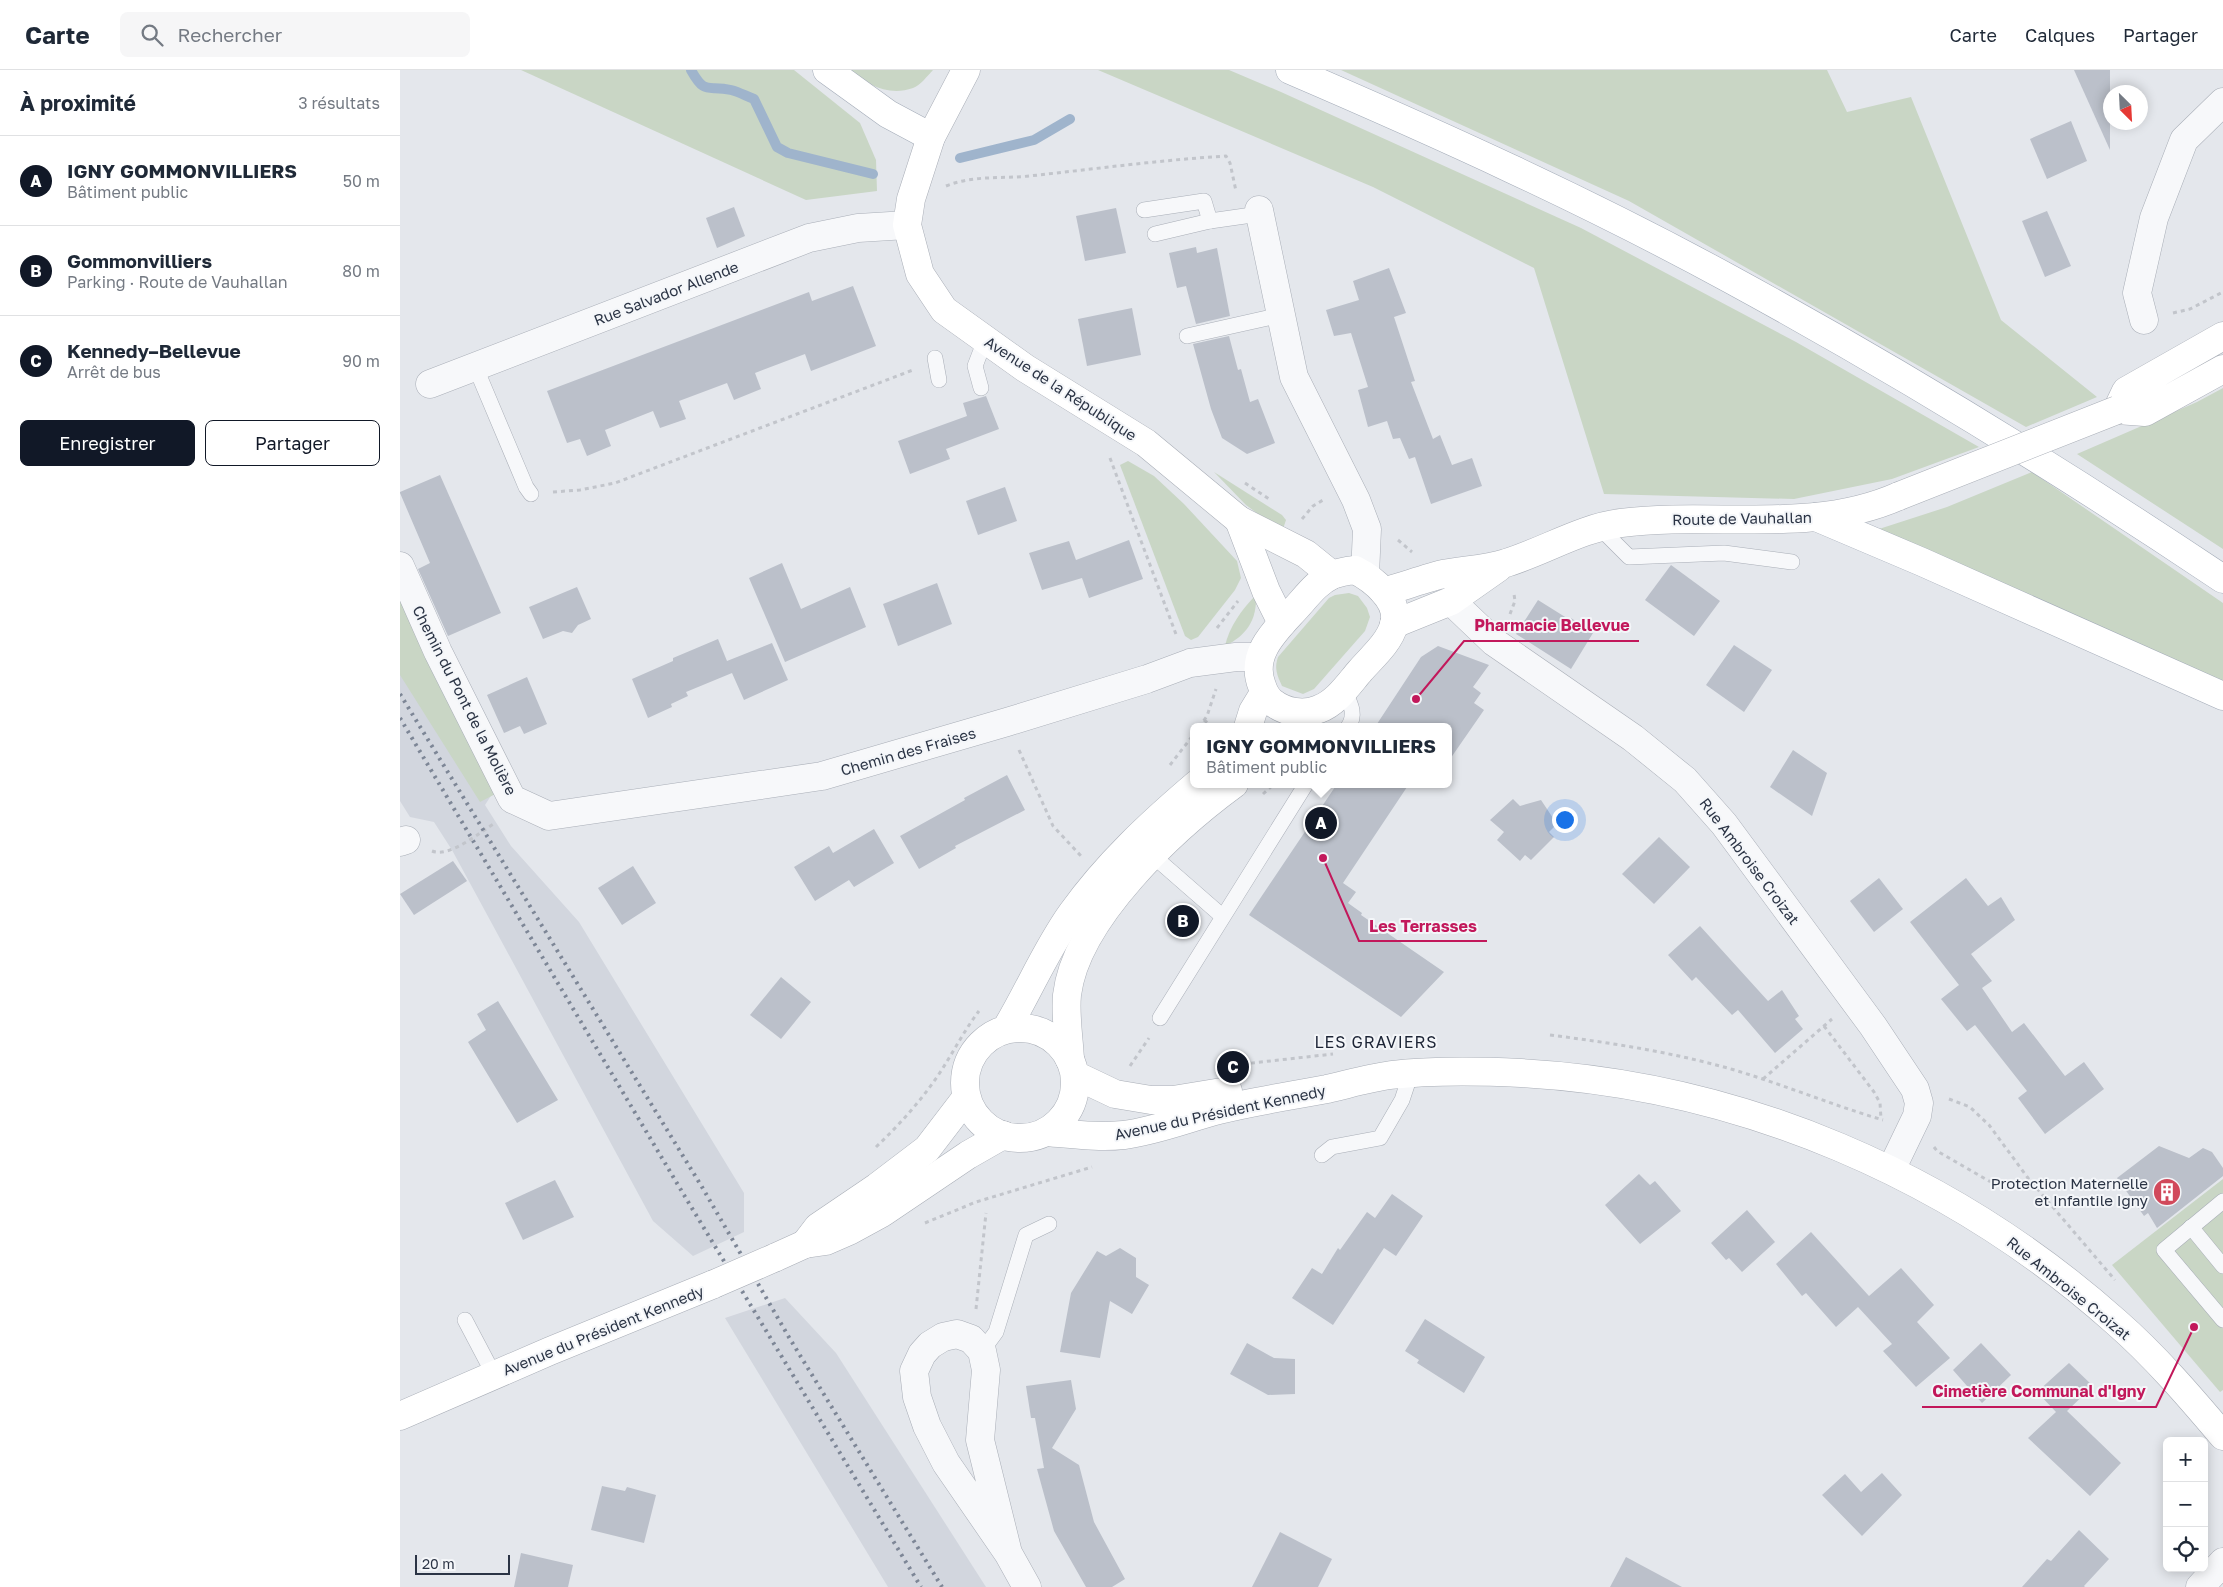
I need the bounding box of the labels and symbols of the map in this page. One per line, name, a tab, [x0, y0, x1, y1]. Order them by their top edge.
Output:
north arrow	[2103, 85, 2148, 130]
street label: Rue Salvador Allende	[591, 257, 741, 329]
street label: Avenue de la République	[982, 332, 1141, 444]
street label: Route de Vauhallan	[1672, 508, 1812, 528]
street label: Chemin du Pont de la Molière	[409, 602, 521, 798]
callout: Pharmacie Bellevue	[1464, 610, 1639, 641]
text: Pharmacie Bellevue	[1474, 615, 1630, 635]
street label: Chemin des Fraises	[838, 723, 978, 779]
street label: Rue Ambroise Croizat	[1696, 794, 1804, 928]
pin: A	[1305, 804, 1337, 842]
your location	[1552, 807, 1578, 833]
pin: B	[1167, 902, 1199, 940]
callout: Les Terrasses	[1359, 910, 1487, 941]
text: Les Terrasses	[1369, 916, 1477, 936]
district label: LES GRAVIERS	[1314, 1032, 1438, 1052]
pin: C	[1217, 1048, 1249, 1086]
street label: Avenue du Président Kennedy	[1113, 1081, 1328, 1143]
place label: Protection Maternelle et Infantile Igny	[1991, 1174, 2149, 1209]
building icon: Protection Maternelle et Infantile Igny	[2152, 1177, 2182, 1207]
street label: Rue Ambroise Croizat	[2003, 1233, 2135, 1343]
street label: Avenue du Président Kennedy	[500, 1281, 707, 1379]
callout: Cimetière Communal d'Igny	[1922, 1376, 2156, 1407]
text: Cimetière Communal d'Igny	[1932, 1381, 2146, 1401]
scale bar	[415, 1552, 510, 1575]

